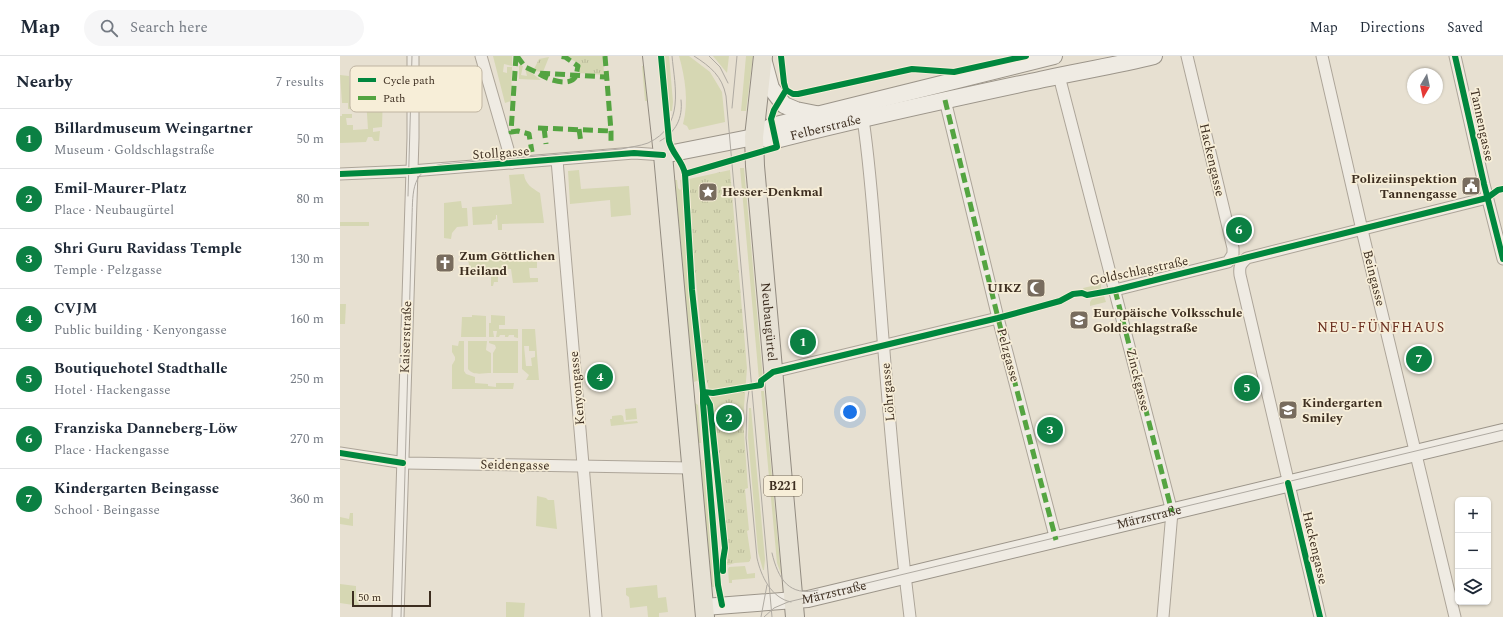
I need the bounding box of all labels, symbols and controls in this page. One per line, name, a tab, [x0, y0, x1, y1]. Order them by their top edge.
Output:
search box	[84, 10, 364, 46]
text: Map	[20, 13, 60, 42]
text: Search here	[130, 16, 208, 39]
icon: search	[98, 17, 120, 39]
text: Map	[1310, 17, 1338, 38]
text: Directions	[1360, 17, 1425, 38]
text: Saved	[1447, 17, 1483, 38]
legend	[350, 66, 482, 112]
north arrow	[1407, 68, 1443, 104]
text: Nearby	[16, 69, 72, 95]
text: 7 results	[276, 72, 324, 92]
text: Cycle path	[383, 72, 435, 89]
street label: Tannengasse	[1464, 87, 1500, 163]
text: Path	[383, 90, 405, 107]
street label: Felberstraße	[788, 109, 863, 146]
text: Billardmuseum Weingartner	[54, 117, 253, 140]
street label: Hackengasse	[1194, 121, 1230, 199]
text: 1	[25, 129, 33, 149]
text: 50 m	[297, 129, 324, 149]
text: Museum · Goldschlagstraße	[54, 140, 214, 160]
street label: Stollgasse	[472, 141, 530, 165]
place label: Polizeiinspektion Tannengasse	[1351, 169, 1457, 204]
public building icon: Polizeiinspektion Tannengasse	[1460, 175, 1482, 197]
text: Emil-Maurer-Platz	[54, 177, 187, 200]
place icon: Hesser-Denkmal	[697, 181, 719, 203]
place label: Hesser-Denkmal	[722, 182, 823, 202]
text: 2	[25, 189, 33, 209]
text: 80 m	[297, 189, 324, 209]
text: Place · Neubaugürtel	[54, 200, 174, 220]
pin: 6	[1226, 215, 1252, 245]
text: Shri Guru Ravidass Temple	[54, 237, 242, 260]
place label: Zum Göttlichen Heiland	[459, 246, 555, 281]
street label: Beingasse	[1357, 248, 1391, 308]
text: 3	[25, 249, 33, 269]
text: 130 m	[290, 249, 324, 269]
street label: Goldschlagstraße	[1088, 251, 1190, 291]
church icon: Zum Göttlichen Heiland	[434, 252, 456, 274]
text: Temple · Pelzgasse	[54, 260, 162, 280]
mosque icon: UIKZ	[1025, 277, 1047, 299]
place label: UIKZ	[987, 278, 1022, 298]
street label: Neubaugürtel	[755, 281, 782, 362]
text: CVJM	[54, 297, 97, 320]
street label: Kaiserstraße	[395, 300, 417, 374]
place label: Europäische Volksschule Goldschlagstraße	[1093, 303, 1242, 338]
text: 4	[25, 309, 33, 329]
text: 160 m	[290, 309, 324, 329]
school or university icon: Europäische Volksschule Goldschlagstraße	[1068, 309, 1090, 331]
district label: NEU-FÜNFHAUS	[1317, 317, 1445, 338]
text: Public building · Kenyongasse	[54, 320, 227, 340]
street label: Pelzgasse	[991, 326, 1025, 384]
pin: 1	[790, 327, 816, 357]
pin: 7	[1406, 344, 1432, 374]
street label: Zinckgasse	[1121, 347, 1155, 413]
street label: Kenyongasse	[564, 350, 590, 426]
text: Boutiquehotel Stadthalle	[54, 357, 228, 380]
pin: 4	[587, 362, 613, 392]
street label: Löhrgasse	[875, 362, 901, 422]
text: 5	[25, 369, 33, 389]
text: 250 m	[290, 369, 324, 389]
pin: 5	[1234, 373, 1260, 403]
text: Hotel · Hackengasse	[54, 380, 171, 400]
place label: Kindergarten Smiley	[1302, 393, 1382, 428]
school or university icon: Kindergarten Smiley	[1277, 399, 1299, 421]
your location	[840, 402, 860, 422]
pin: 2	[716, 403, 742, 433]
pin: 3	[1037, 415, 1063, 445]
text: Franziska Danneberg-Löw	[54, 417, 237, 440]
text: 6	[25, 429, 33, 449]
text: 270 m	[290, 429, 324, 449]
text: Place · Hackengasse	[54, 440, 169, 460]
street label: Seidengasse	[480, 454, 550, 476]
road number: B221	[764, 476, 802, 496]
text: Kindergarten Beingasse	[54, 477, 219, 500]
text: 7	[25, 489, 33, 509]
text: 360 m	[290, 489, 324, 509]
map controls	[1455, 497, 1491, 605]
button: +	[1455, 497, 1491, 533]
text: School · Beingasse	[54, 500, 160, 520]
street label: Märzstraße	[1114, 500, 1184, 535]
street label: Hackengasse	[1297, 509, 1333, 587]
button: −	[1455, 533, 1491, 569]
button: layers	[1455, 569, 1491, 605]
street label: Märzstraße	[801, 575, 869, 609]
scale bar	[352, 589, 431, 608]
text: 50 m	[358, 589, 381, 606]

